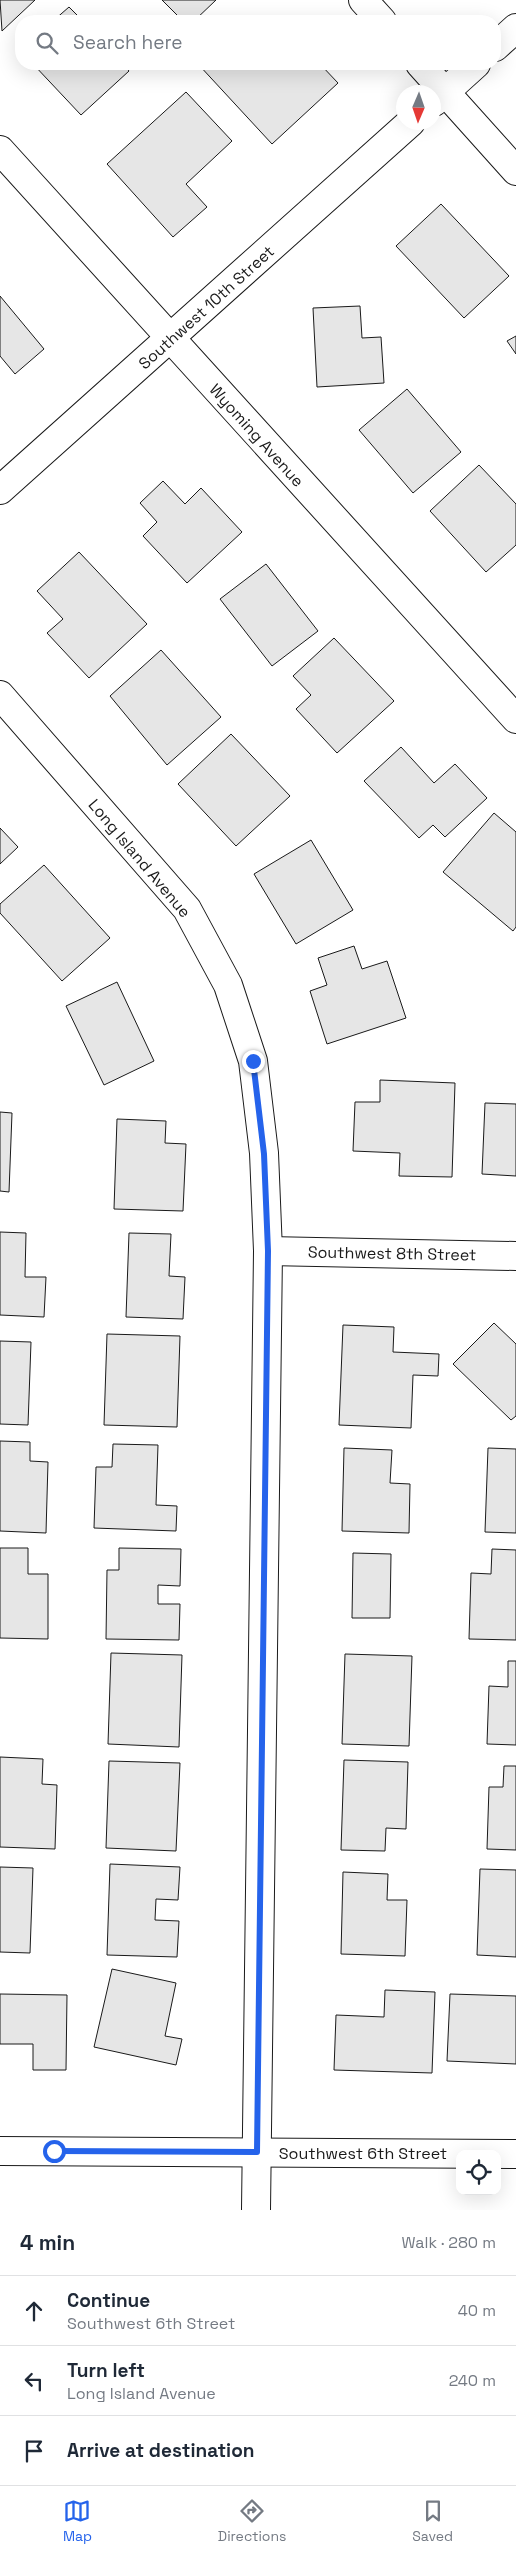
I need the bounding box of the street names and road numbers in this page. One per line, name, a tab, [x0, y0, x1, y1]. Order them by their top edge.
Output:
street label: Southwest 10th Street	[134, 241, 279, 374]
street label: Wyoming Avenue	[205, 379, 309, 491]
street label: Long Island Avenue	[84, 795, 195, 922]
street label: Southwest 8th Street	[308, 1242, 476, 1265]
street label: Southwest 6th Street	[279, 2143, 447, 2164]

